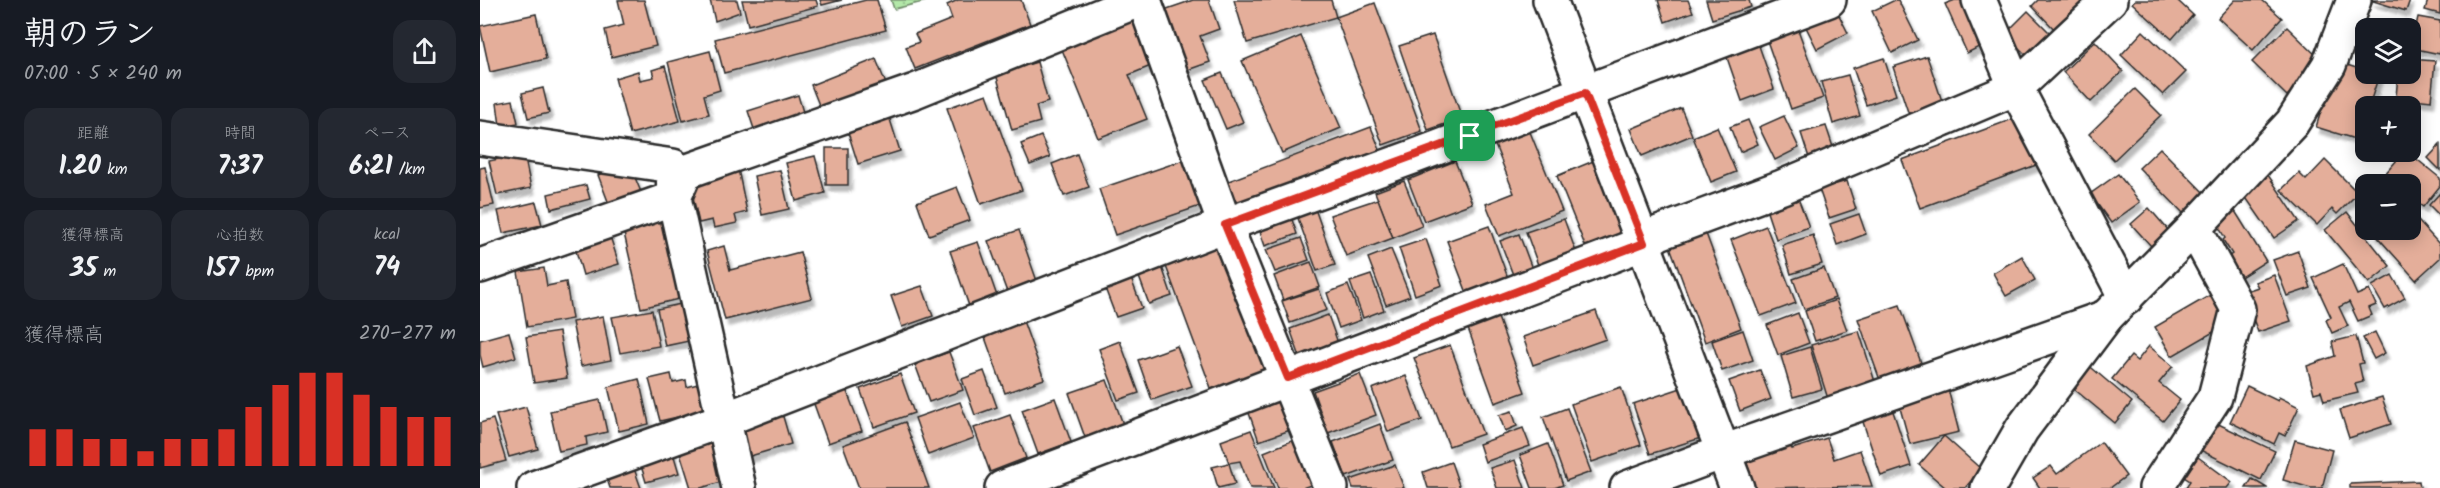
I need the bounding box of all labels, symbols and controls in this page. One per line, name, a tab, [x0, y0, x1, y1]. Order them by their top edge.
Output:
text: 朝のラン	[24, 9, 156, 62]
map controls	[2355, 18, 2421, 240]
button: layers	[2355, 18, 2421, 84]
button: share	[393, 20, 456, 83]
text: 07:00 · 5 × 240 m	[24, 58, 182, 90]
button: +	[2355, 96, 2421, 162]
pin	[1444, 110, 1495, 161]
icon: arrive	[1453, 119, 1486, 152]
text: 距離	[77, 121, 109, 146]
text: 時間	[224, 121, 256, 146]
text: ペース	[363, 121, 411, 146]
text: 1.20	[58, 146, 101, 188]
text: 7:37	[217, 146, 263, 188]
text: 6:21	[349, 146, 393, 188]
text: km	[101, 157, 128, 182]
text: /km	[393, 157, 425, 182]
button: −	[2355, 174, 2421, 240]
text: kcal	[374, 222, 400, 247]
text: 獲得標高	[61, 223, 125, 248]
text: 心拍数	[216, 223, 264, 248]
text: 74	[374, 247, 400, 289]
text: 35	[70, 248, 97, 290]
text: 157	[206, 248, 239, 290]
text: m	[97, 259, 116, 284]
text: bpm	[239, 259, 274, 284]
text: 270–277 m	[359, 318, 456, 350]
text: 獲得標高	[24, 320, 104, 352]

